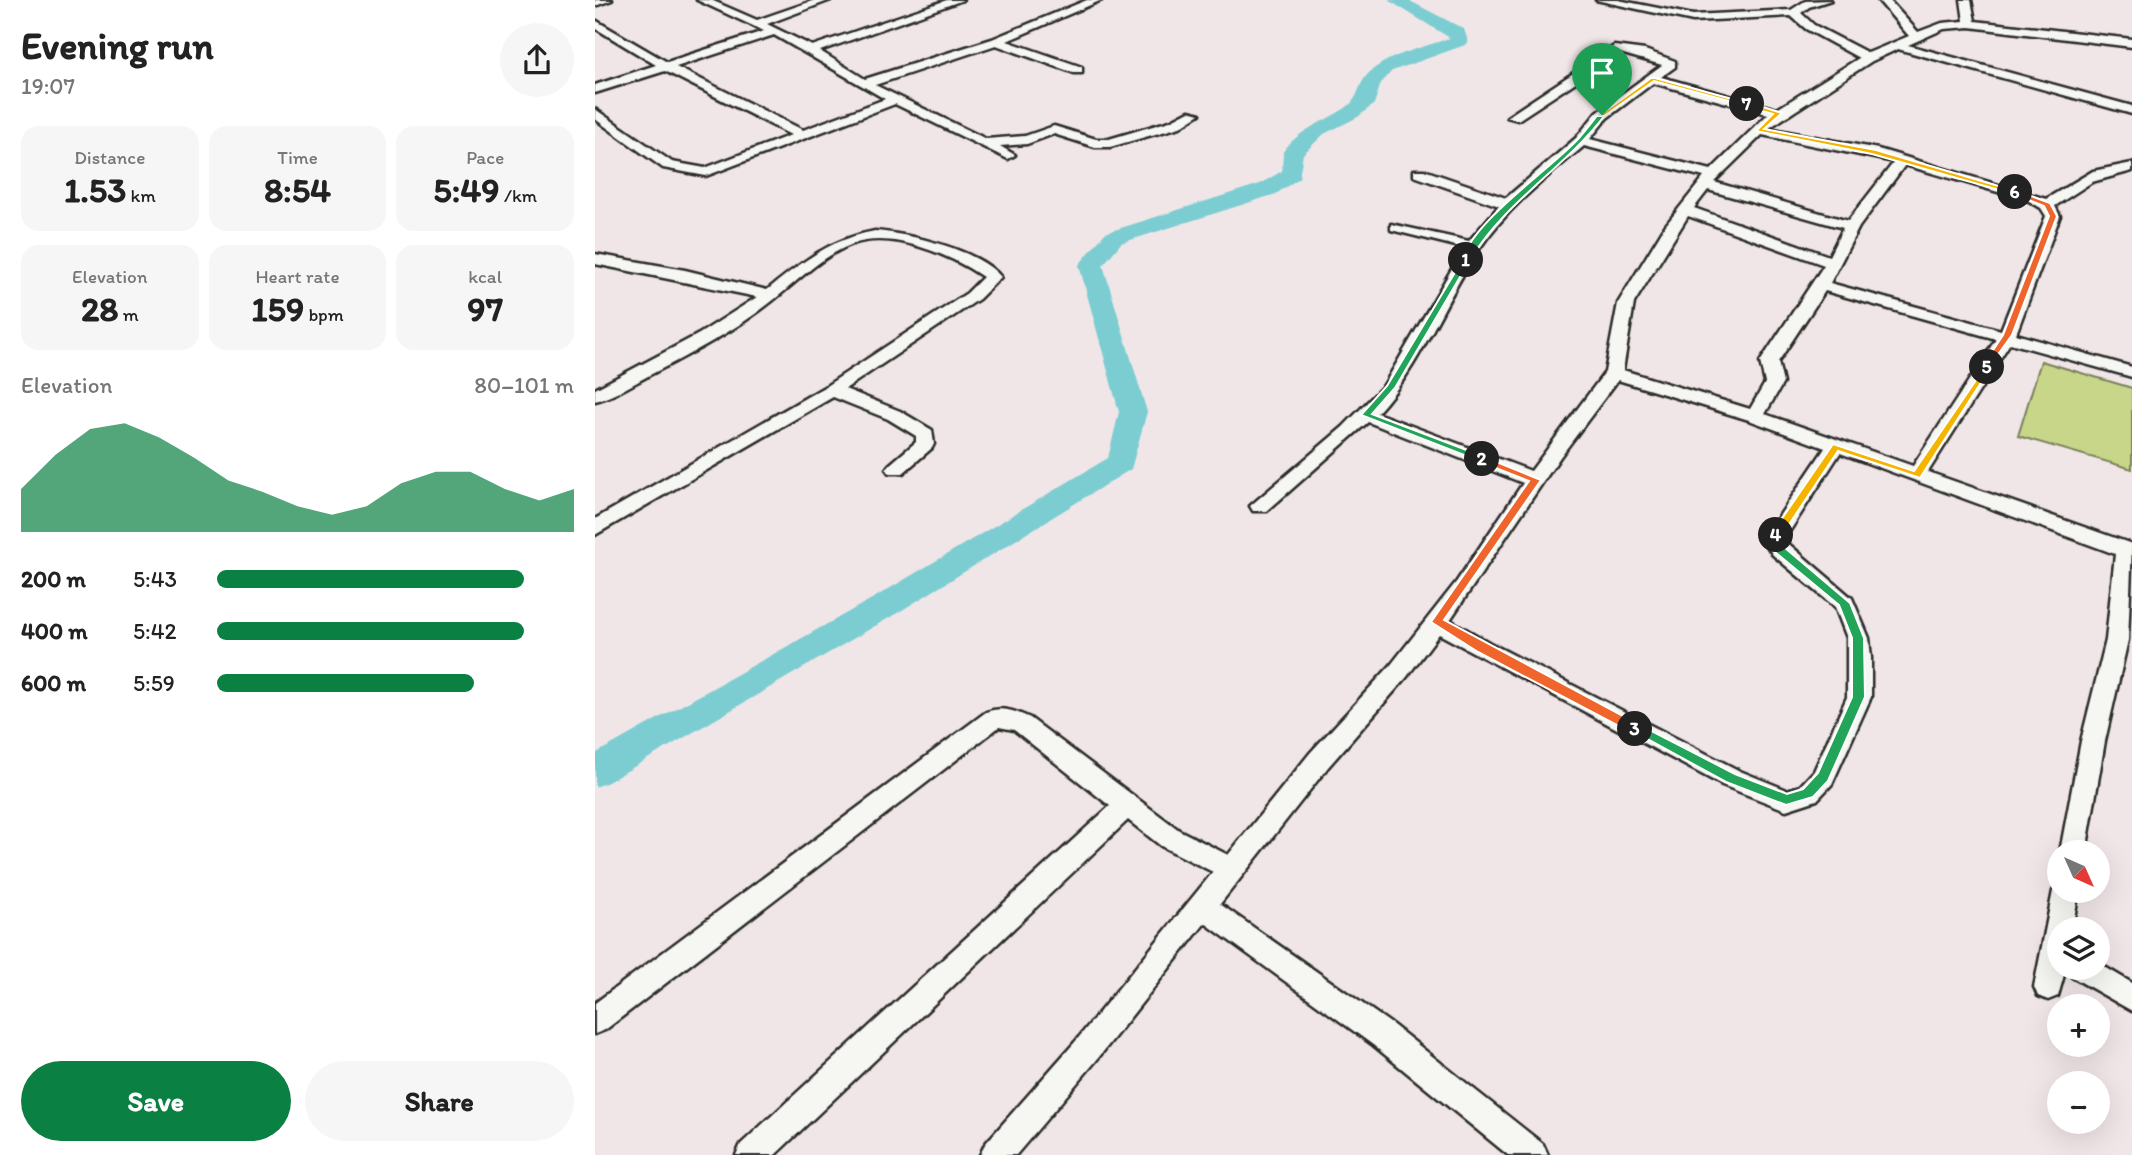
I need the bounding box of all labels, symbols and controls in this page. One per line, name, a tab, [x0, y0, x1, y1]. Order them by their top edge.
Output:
text: Evening run	[21, 23, 214, 69]
button: share	[500, 23, 574, 97]
pin	[1572, 43, 1632, 115]
icon: arrive	[1583, 54, 1621, 92]
text: 19:07	[21, 72, 75, 100]
pin: 7	[1729, 86, 1765, 122]
text: 7	[1742, 92, 1751, 115]
text: Distance	[74, 146, 145, 169]
text: Time	[277, 146, 318, 169]
text: Pace	[466, 146, 504, 169]
text: 1.53	[64, 169, 126, 211]
text: 8:54	[264, 169, 331, 211]
text: 5:49	[433, 169, 500, 211]
pin: 6	[1997, 174, 2033, 210]
text: 6	[2009, 180, 2020, 203]
text: km	[126, 184, 156, 207]
text: /km	[500, 184, 537, 207]
pin: 1	[1449, 243, 1483, 278]
text: 1	[1461, 248, 1470, 271]
text: Elevation	[72, 265, 148, 288]
text: Heart rate	[255, 265, 340, 288]
text: kcal	[468, 265, 502, 288]
text: 28	[81, 288, 118, 330]
text: 159	[251, 288, 304, 330]
text: 97	[467, 288, 503, 330]
text: m	[118, 303, 139, 326]
text: bpm	[304, 303, 344, 326]
pin: 5	[1969, 350, 2005, 384]
text: 5	[1982, 355, 1991, 378]
text: Elevation	[21, 371, 112, 399]
text: 80–101 m	[474, 371, 574, 399]
pin: 2	[1465, 442, 1499, 476]
text: 2	[1477, 447, 1487, 470]
pin: 4	[1759, 518, 1793, 552]
text: 4	[1770, 523, 1781, 546]
text: 200 m	[21, 565, 86, 593]
text: 5:43	[133, 565, 177, 593]
text: 400 m	[21, 617, 88, 645]
text: 5:42	[133, 617, 177, 645]
text: 600 m	[21, 669, 86, 697]
text: 5:59	[133, 669, 175, 697]
pin: 3	[1618, 712, 1653, 746]
text: 3	[1629, 717, 1640, 740]
north arrow	[2047, 840, 2111, 903]
map controls	[2047, 840, 2110, 1134]
button: layers	[2047, 917, 2110, 980]
button: +	[2047, 994, 2110, 1057]
button: Save	[21, 1061, 291, 1141]
button: Share	[305, 1061, 574, 1141]
button: −	[2047, 1071, 2110, 1134]

